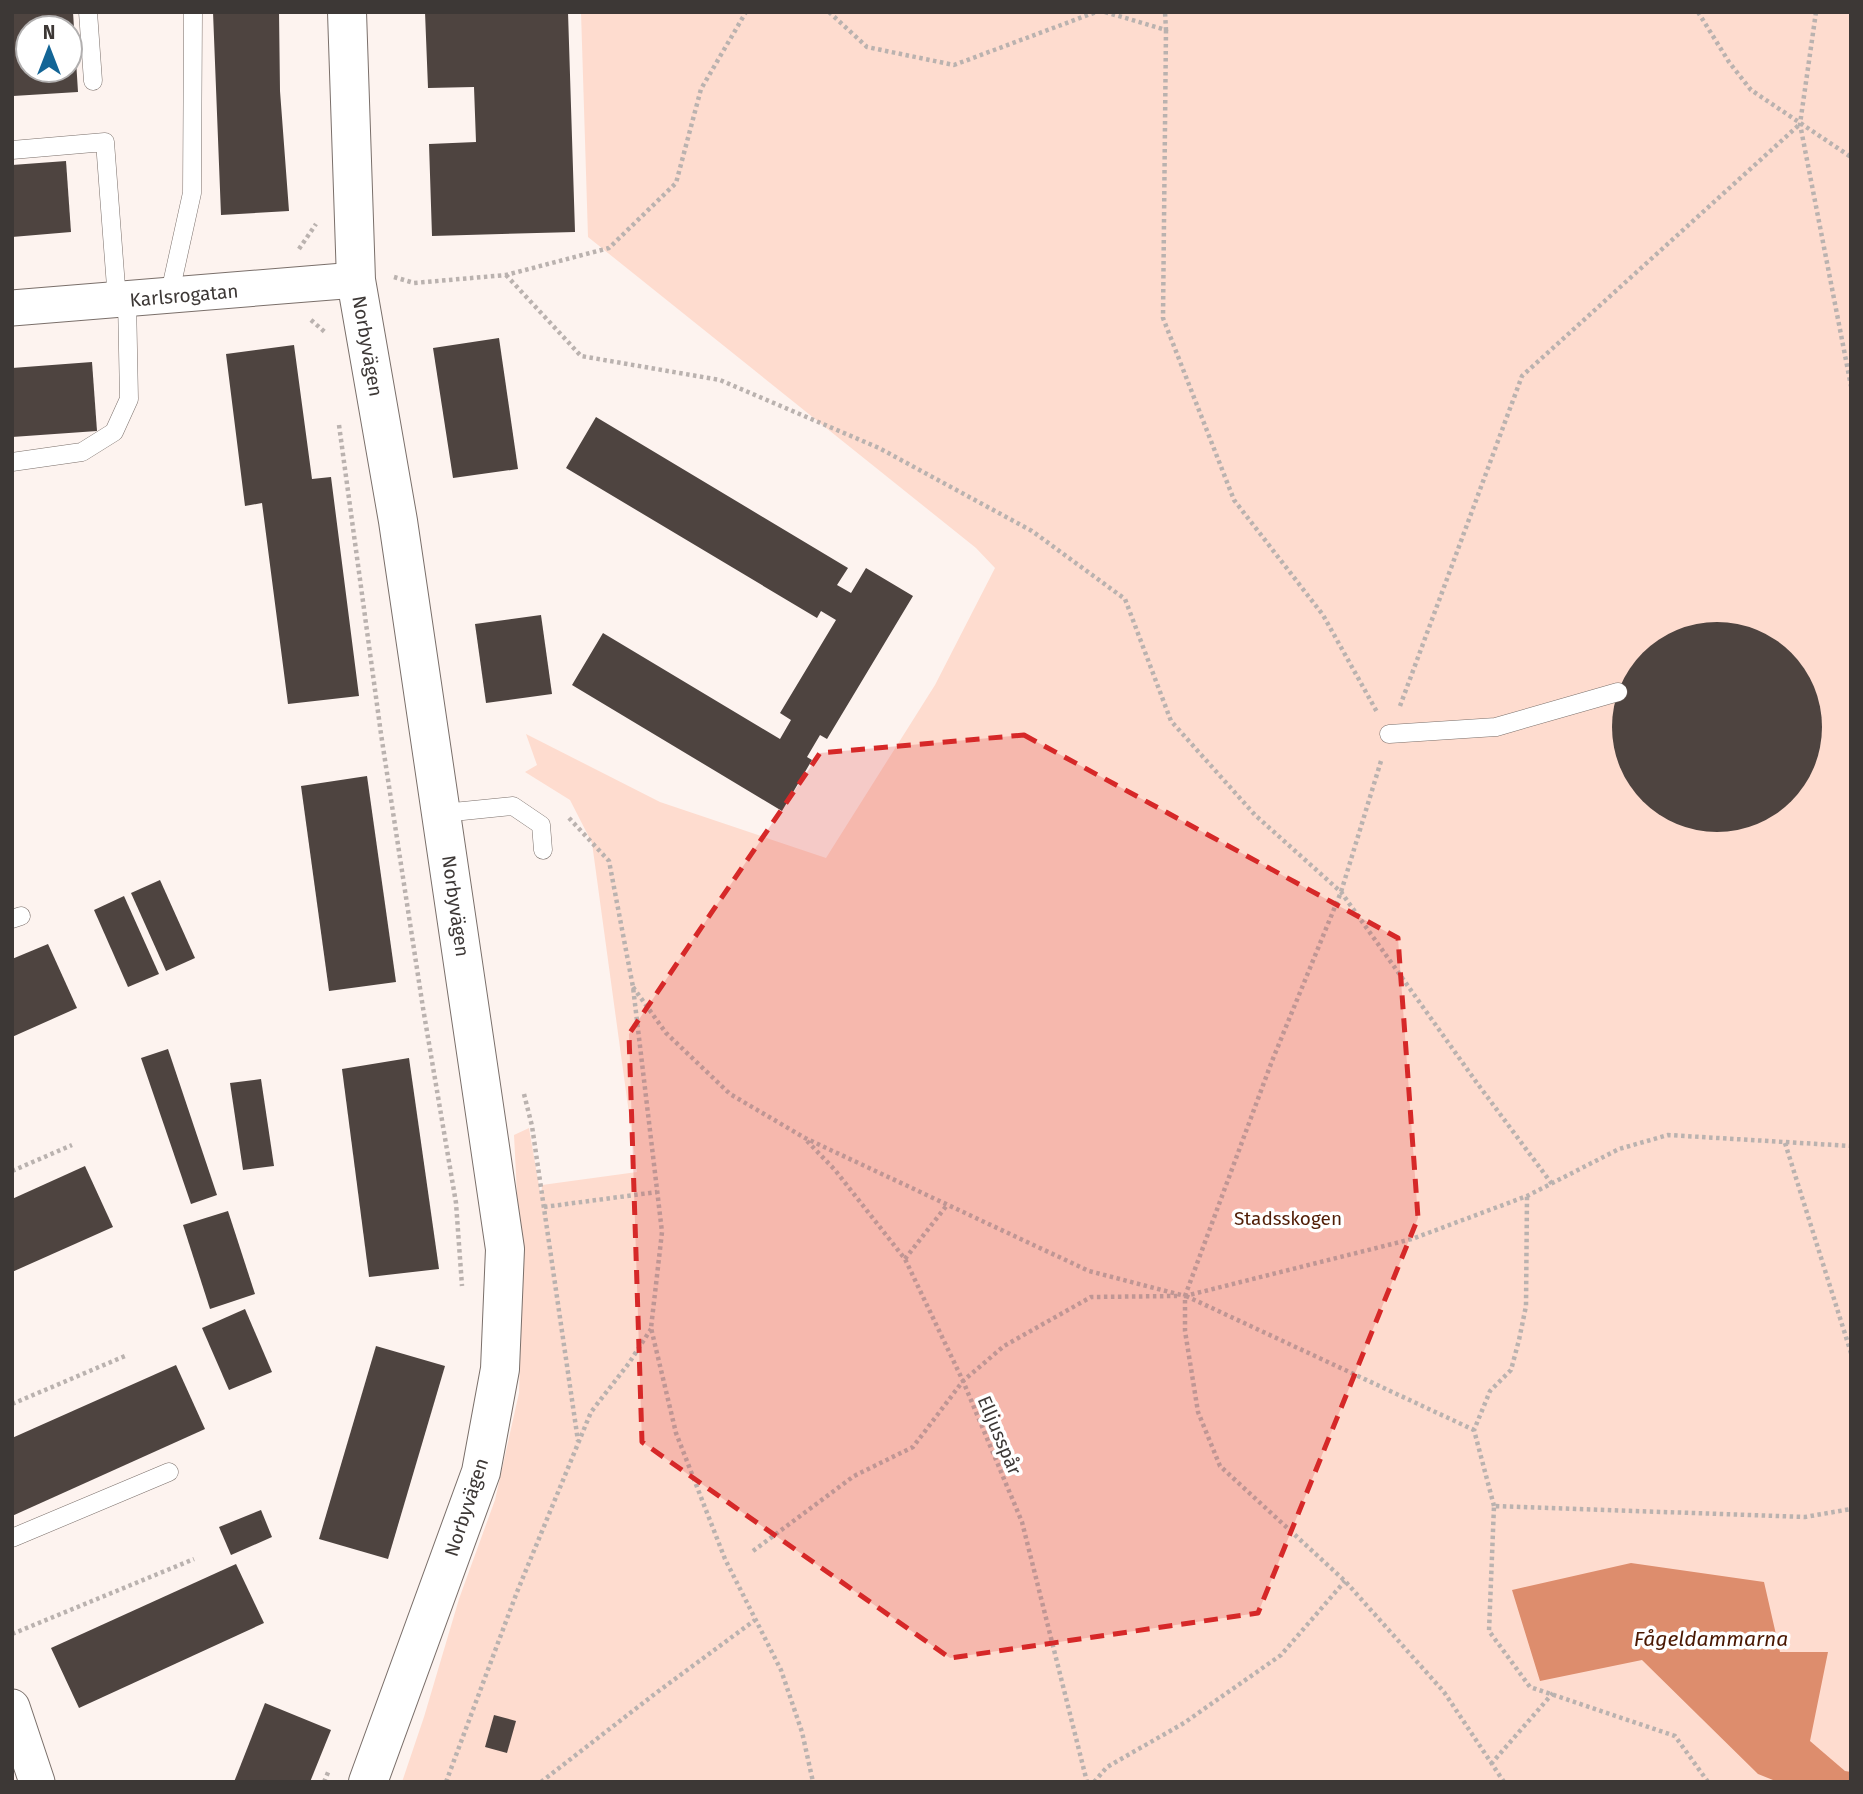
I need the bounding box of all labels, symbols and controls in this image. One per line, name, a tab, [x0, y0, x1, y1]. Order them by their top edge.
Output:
north arrow	[14, 14, 84, 84]
text: N	[43, 21, 55, 44]
street label: Karlsrogatan	[129, 279, 239, 312]
street label: Norbyvägen	[347, 294, 388, 398]
street label: Norbyvägen	[437, 854, 474, 958]
park label: Stadsskogen	[1234, 1207, 1342, 1230]
street label: Elljusspår	[973, 1392, 1027, 1479]
street label: Norbyvägen	[440, 1455, 493, 1559]
water label: Fågeldammarna	[1634, 1626, 1788, 1652]

